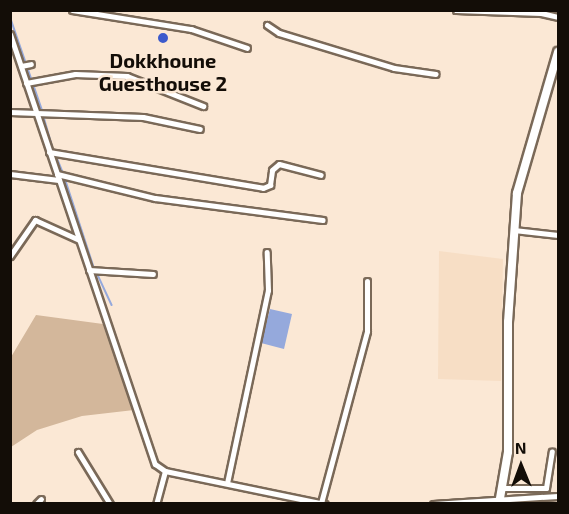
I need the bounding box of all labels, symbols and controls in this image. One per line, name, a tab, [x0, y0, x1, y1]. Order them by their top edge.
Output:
marker: Dokkhoune Guesthouse 2	[156, 31, 170, 45]
place label: Dokkhoune Guesthouse 2	[99, 48, 227, 95]
north arrow	[491, 436, 551, 496]
text: N	[515, 438, 527, 457]

